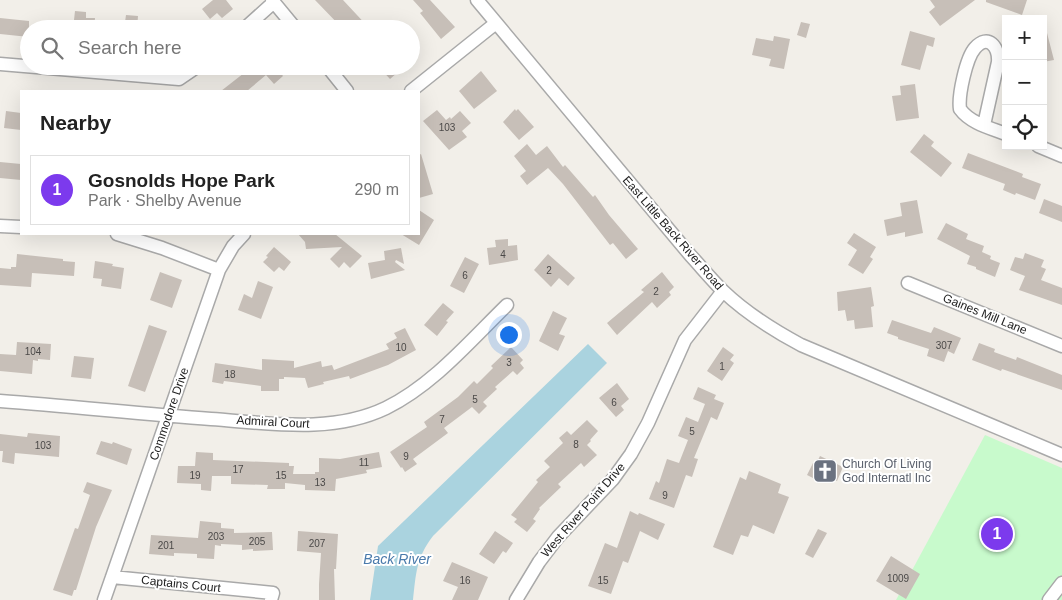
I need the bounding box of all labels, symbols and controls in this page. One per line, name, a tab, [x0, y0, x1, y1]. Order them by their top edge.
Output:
map controls	[1002, 15, 1047, 150]
button: +	[1002, 15, 1047, 60]
search box	[20, 20, 420, 75]
icon: search	[38, 34, 66, 62]
text: Search here	[78, 37, 182, 58]
button: −	[1002, 60, 1047, 105]
button: locate	[1002, 105, 1047, 150]
text: Nearby	[40, 111, 111, 134]
house number: 103	[439, 122, 456, 133]
text: Gosnolds Hope Park	[88, 170, 275, 191]
street label: East Little Back River Road	[620, 173, 726, 293]
text: 1	[53, 181, 61, 198]
text: 290 m	[355, 181, 399, 198]
text: Park · Shelby Avenue	[88, 192, 242, 209]
house number: 4	[500, 249, 506, 260]
house number: 2	[546, 265, 552, 276]
house number: 6	[462, 270, 468, 281]
house number: 2	[653, 286, 659, 297]
street label: Gaines Mill Lane	[941, 291, 1029, 337]
your location	[496, 322, 522, 348]
house number: 307	[936, 340, 953, 351]
house number: 10	[395, 342, 407, 353]
house number: 104	[25, 346, 42, 357]
house number: 3	[506, 357, 512, 368]
house number: 1	[719, 361, 725, 372]
street label: Commodore Drive	[147, 365, 192, 462]
house number: 18	[224, 369, 236, 380]
house number: 5	[472, 394, 478, 405]
house number: 6	[611, 397, 617, 408]
street label: Admiral Court	[236, 413, 311, 431]
house number: 7	[439, 414, 445, 425]
house number: 5	[689, 426, 695, 437]
house number: 8	[573, 439, 579, 450]
house number: 103	[35, 440, 52, 451]
house number: 9	[403, 451, 409, 462]
house number: 11	[359, 457, 370, 468]
place label: Church Of Living God Internatl Inc	[842, 457, 931, 485]
church icon: Church Of Living God Internatl Inc	[812, 458, 838, 484]
street label: West River Point Drive	[538, 460, 628, 560]
house number: 17	[232, 464, 244, 475]
house number: 19	[189, 470, 201, 481]
house number: 15	[275, 470, 287, 481]
house number: 13	[314, 477, 326, 488]
house number: 9	[662, 490, 668, 501]
pin: 1	[981, 515, 1013, 553]
house number: 203	[208, 531, 225, 542]
house number: 205	[249, 536, 266, 547]
house number: 207	[309, 538, 326, 549]
house number: 201	[158, 540, 175, 551]
water label: Back River	[363, 551, 432, 567]
street label: Captains Court	[140, 573, 222, 595]
house number: 1009	[887, 573, 910, 584]
house number: 16	[459, 575, 471, 586]
house number: 15	[597, 575, 609, 586]

